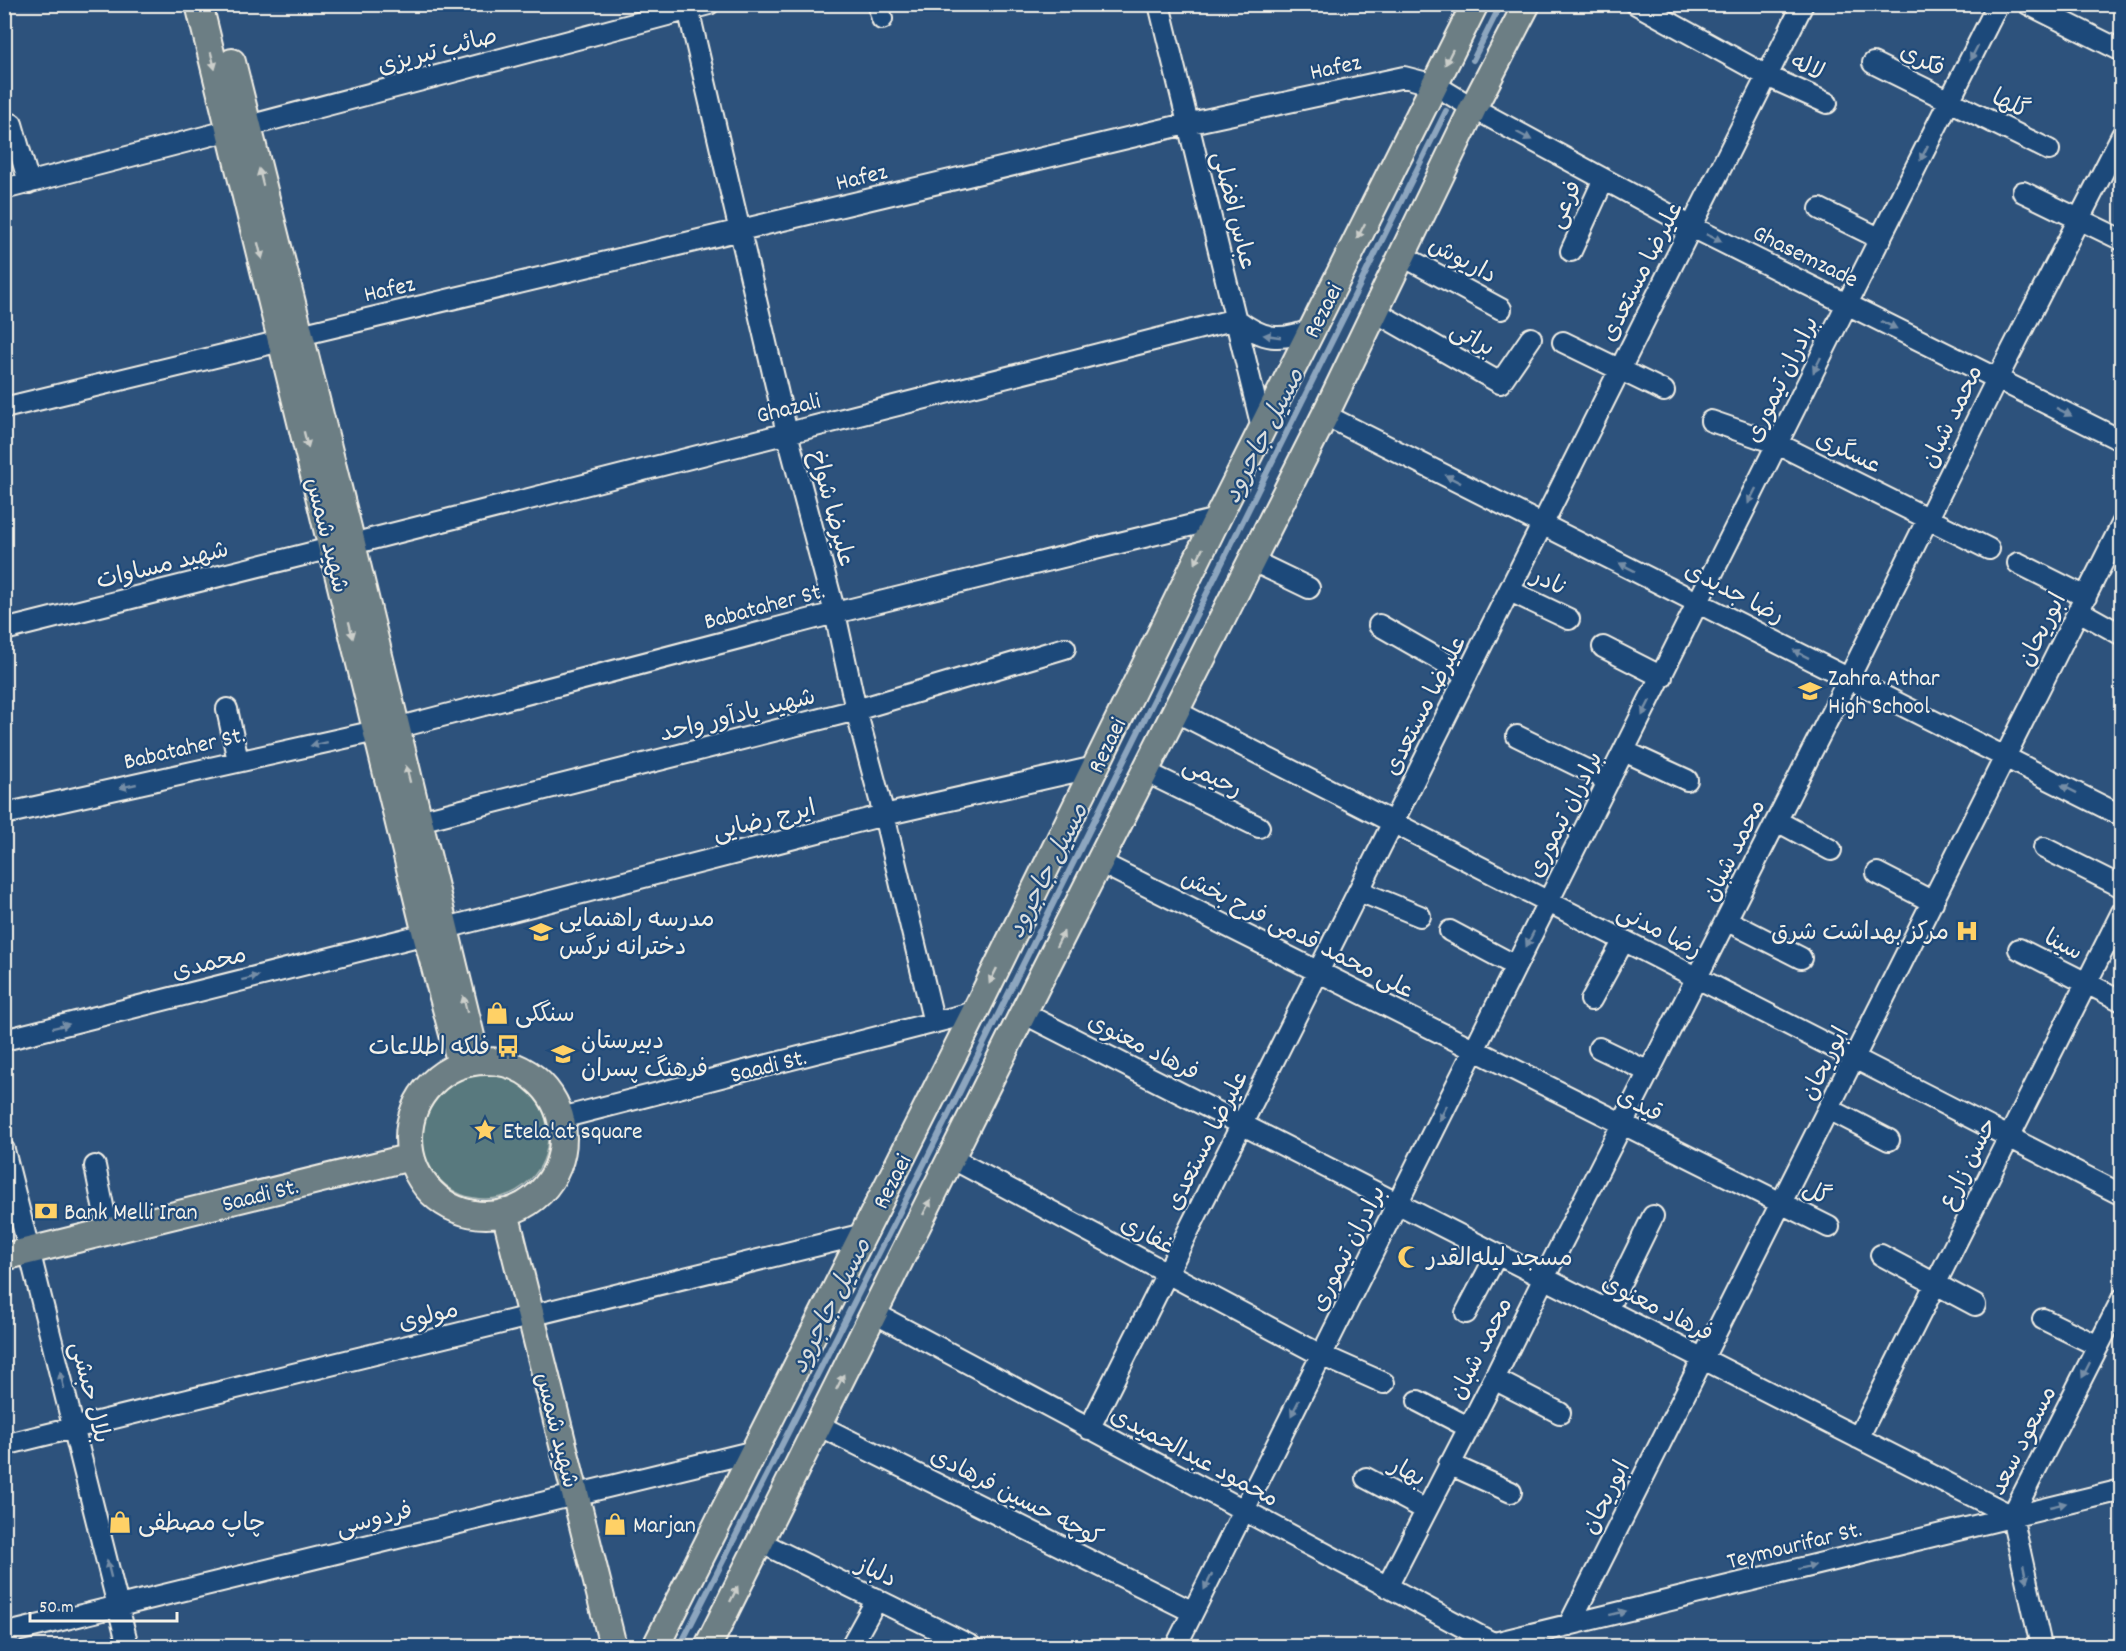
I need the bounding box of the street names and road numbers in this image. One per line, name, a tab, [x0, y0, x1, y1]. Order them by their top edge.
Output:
street label: صائب تبریزی	[374, 21, 502, 85]
street label: فکری	[1893, 36, 1950, 87]
street label: لاله	[1784, 46, 1829, 91]
street label: Hafez	[1307, 47, 1364, 91]
street label: گلها	[1985, 82, 2034, 129]
street label: عباس افضلی	[1201, 148, 1263, 273]
street label: Hafez	[833, 156, 891, 202]
street label: فرعی	[1541, 176, 1593, 235]
street label: علیرضا مستعدی	[1594, 196, 1694, 348]
street label: Ghasemzade	[1746, 217, 1863, 298]
street label: داریوش	[1421, 230, 1502, 294]
street label: Hafez	[361, 269, 419, 313]
street label: Rezaei	[1296, 278, 1353, 345]
street label: برادران تیموری	[1738, 311, 1829, 450]
street label: براتی	[1443, 314, 1500, 367]
street label: محمد شبان	[1914, 360, 1993, 475]
street label: Ghazali	[753, 386, 824, 434]
street label: عسگری	[1809, 423, 1886, 484]
street label: علیرضا شواخ	[798, 447, 862, 571]
street label: شهید شمس	[294, 474, 356, 597]
street label: شهید مساوات	[93, 534, 233, 600]
street label: رضا جدیدی	[1678, 555, 1790, 634]
street label: نادر	[1523, 560, 1572, 607]
street label: Babataher St.	[701, 575, 829, 640]
street label: ابوریحان	[2011, 588, 2077, 673]
street label: علیرضا مستعدی	[1377, 630, 1477, 782]
street label: شهید یادآور واحد	[656, 681, 819, 753]
street label: Rezaei	[1081, 713, 1137, 780]
street label: Babataher St.	[121, 719, 249, 780]
street label: برادران تیموری	[1520, 746, 1613, 884]
street label: رحیمی	[1176, 750, 1247, 808]
street label: ایرج رضایی	[710, 793, 820, 851]
street label: محمد شبان	[1695, 794, 1776, 909]
street label: علی محمد قدمی فرح بخش	[1174, 862, 1419, 1009]
street label: رضا مدنی	[1610, 897, 1707, 969]
street label: سینا	[2037, 922, 2088, 971]
street label: محمدی	[169, 939, 251, 991]
street label: فرهاد معنوی	[1081, 1006, 1204, 1091]
street label: ابوریحان	[1794, 1022, 1860, 1107]
street label: Saadi St.	[727, 1042, 811, 1094]
street label: علیرضا مستعدی	[1159, 1065, 1259, 1217]
street label: قیدی	[1610, 1081, 1668, 1133]
street label: حسن زارع	[1932, 1112, 2007, 1216]
street label: Rezaei	[865, 1149, 922, 1216]
street label: Saadi St.	[219, 1171, 303, 1223]
street label: گل	[1796, 1173, 1836, 1216]
street label: برادران تیموری	[1303, 1180, 1396, 1318]
street label: غفاری	[1113, 1208, 1180, 1265]
street label: فرهاد معنوی	[1595, 1267, 1718, 1352]
street label: محمد شبان	[1442, 1292, 1523, 1407]
street label: مولوی	[395, 1294, 462, 1342]
street label: بلال حبشی	[59, 1338, 117, 1447]
street label: شهید شمس	[524, 1369, 586, 1492]
street label: مسعود سعد	[1982, 1380, 2067, 1502]
street label: محمود عبدالحمیدی	[1103, 1400, 1284, 1517]
street label: کوچه حسین فرهادی	[923, 1440, 1108, 1557]
street label: بهار	[1381, 1449, 1431, 1497]
street label: ابوریحان	[1575, 1456, 1641, 1541]
street label: فردوسی	[333, 1495, 417, 1547]
street label: Teymourifar St.	[1724, 1514, 1866, 1580]
street label: دلباز	[848, 1549, 902, 1598]

